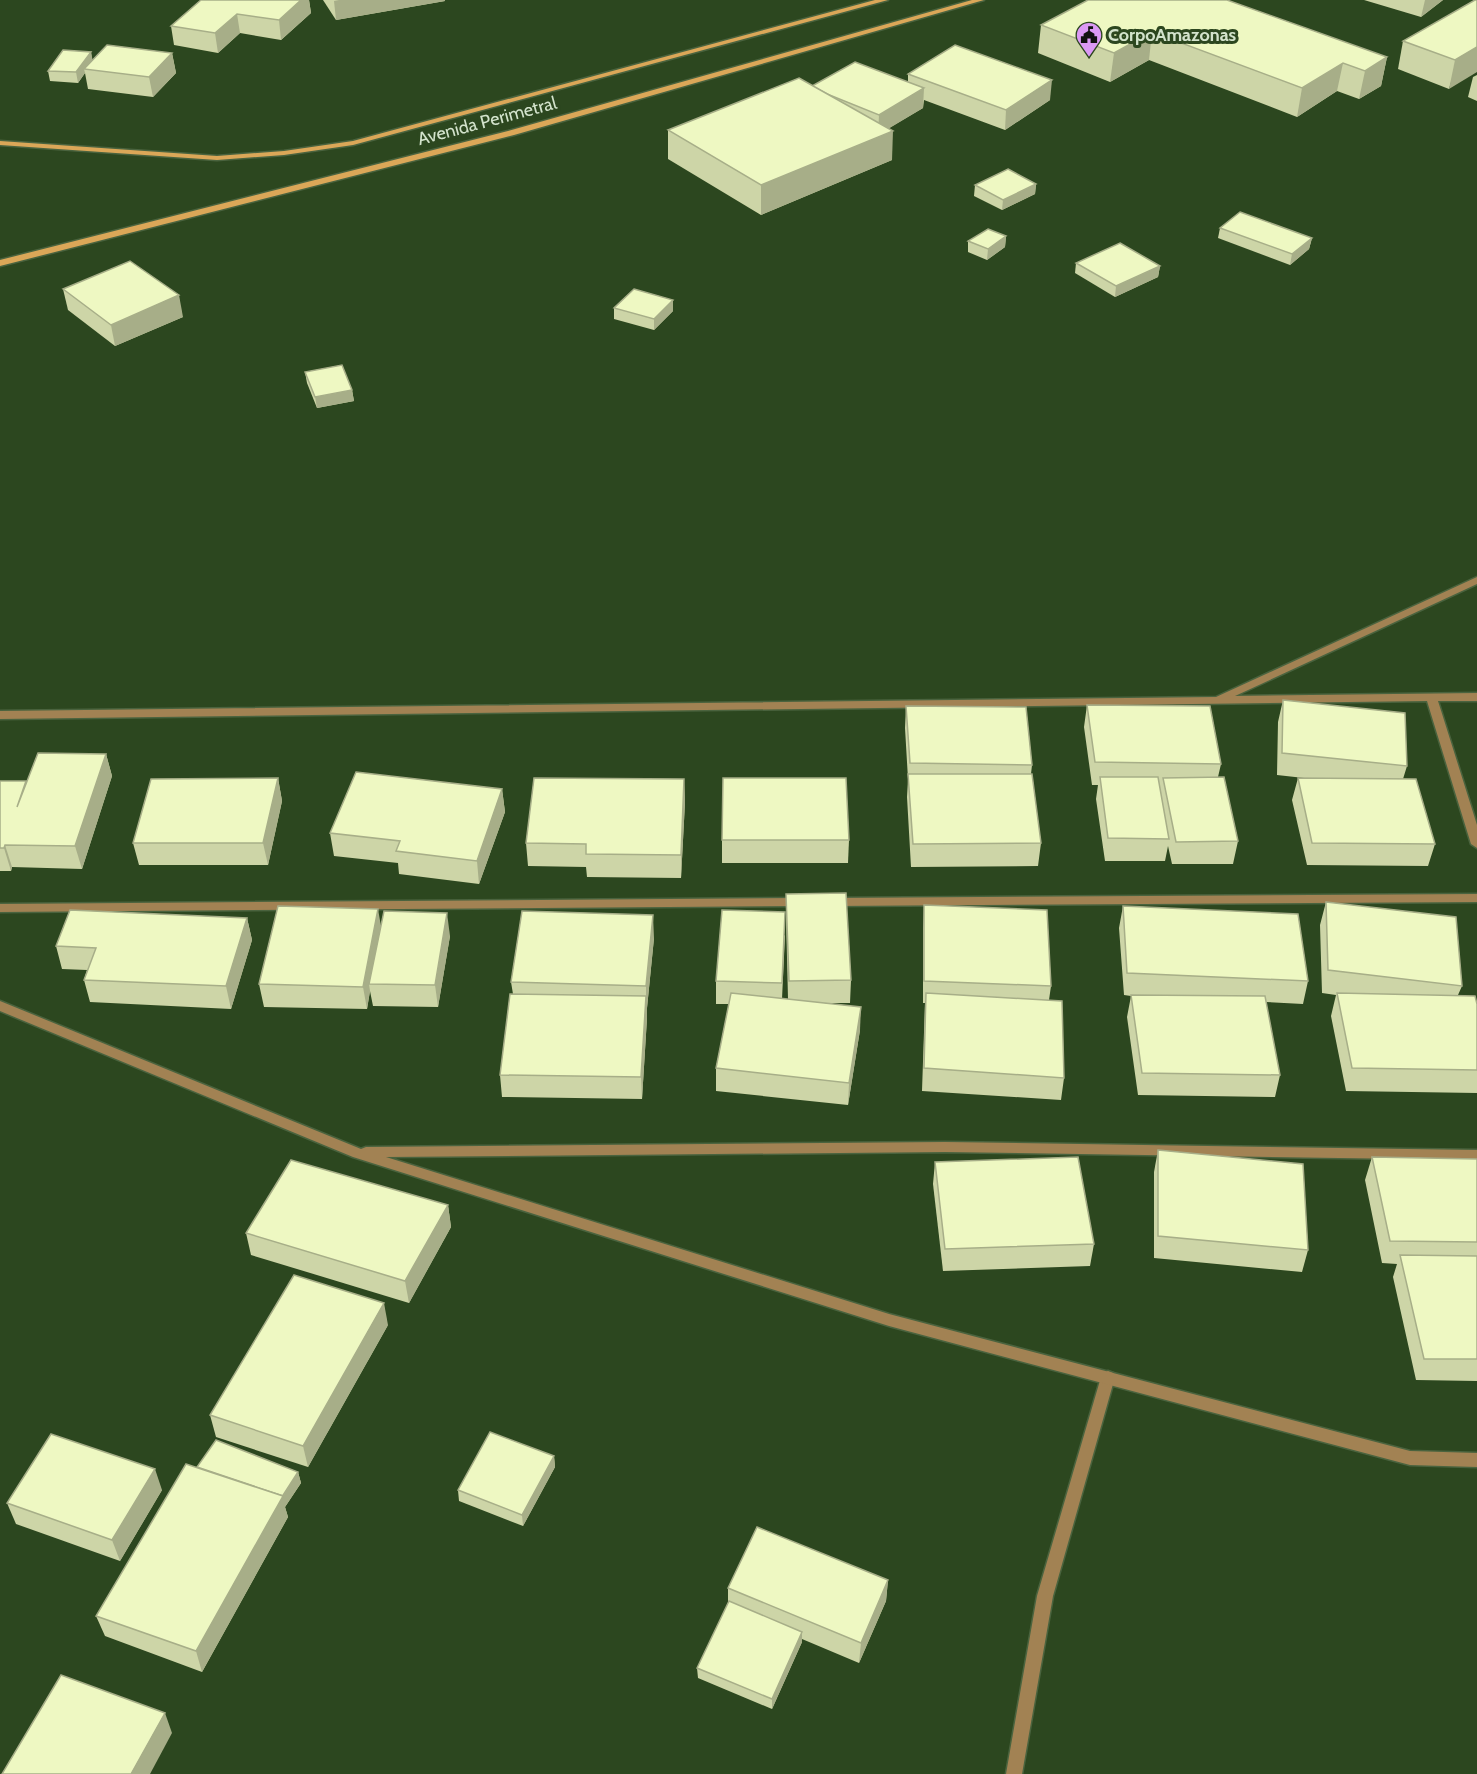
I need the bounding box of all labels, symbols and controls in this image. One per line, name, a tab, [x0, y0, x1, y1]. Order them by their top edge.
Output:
public building icon: CorpoAmazonas	[1074, 20, 1104, 58]
place label: CorpoAmazonas	[1108, 24, 1237, 46]
street label: Avenida Perimetral	[415, 92, 560, 150]

